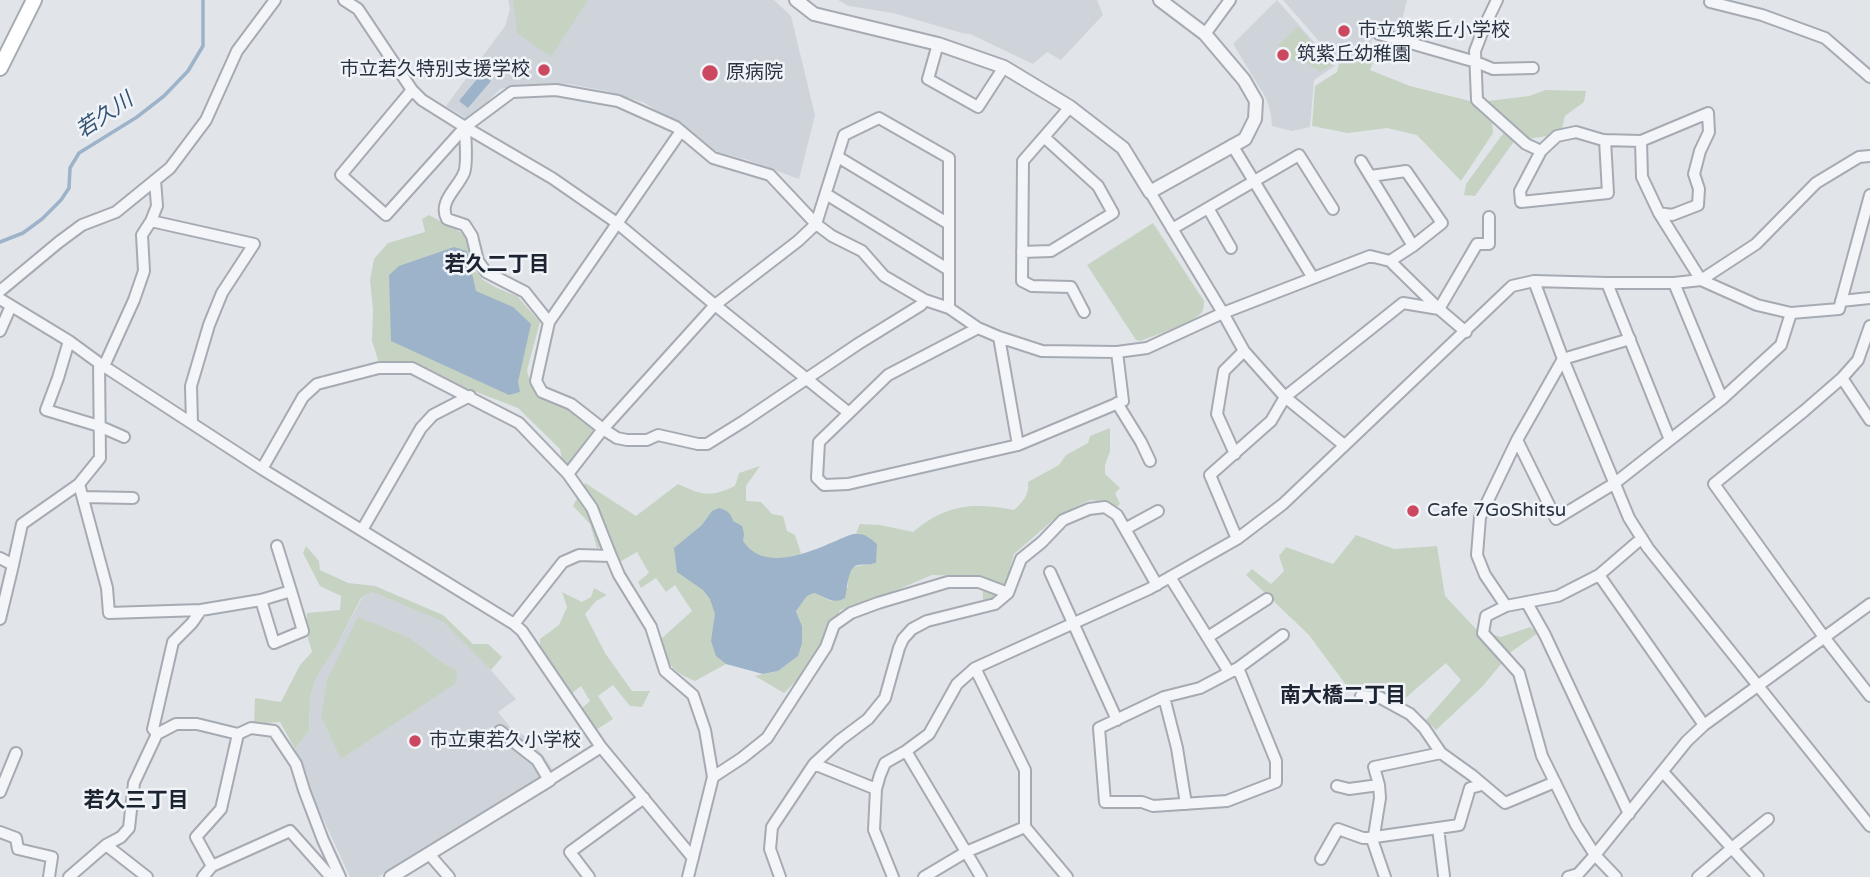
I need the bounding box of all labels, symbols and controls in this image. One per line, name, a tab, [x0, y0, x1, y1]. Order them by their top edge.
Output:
place label: 市立筑紫丘小学校	[1358, 20, 1510, 42]
marker: 市立筑紫丘小学校	[1336, 23, 1352, 39]
place label: 筑紫丘幼稚園	[1297, 44, 1411, 66]
marker: 筑紫丘幼稚園	[1275, 47, 1291, 63]
place label: 市立若久特別支援学校	[340, 59, 530, 81]
marker: 市立若久特別支援学校	[536, 62, 552, 78]
place label: 原病院	[726, 62, 783, 84]
marker: 原病院	[700, 63, 720, 83]
water label: 若久川	[72, 88, 138, 144]
district label: 若久二丁目	[445, 252, 549, 278]
place label: Cafe 7GoShitsu	[1427, 500, 1566, 522]
marker: Cafe 7GoShitsu	[1405, 503, 1421, 519]
district label: 南大橋二丁目	[1280, 683, 1406, 709]
place label: 市立東若久小学校	[429, 730, 581, 752]
marker: 市立東若久小学校	[407, 733, 423, 749]
district label: 若久三丁目	[84, 788, 188, 814]

